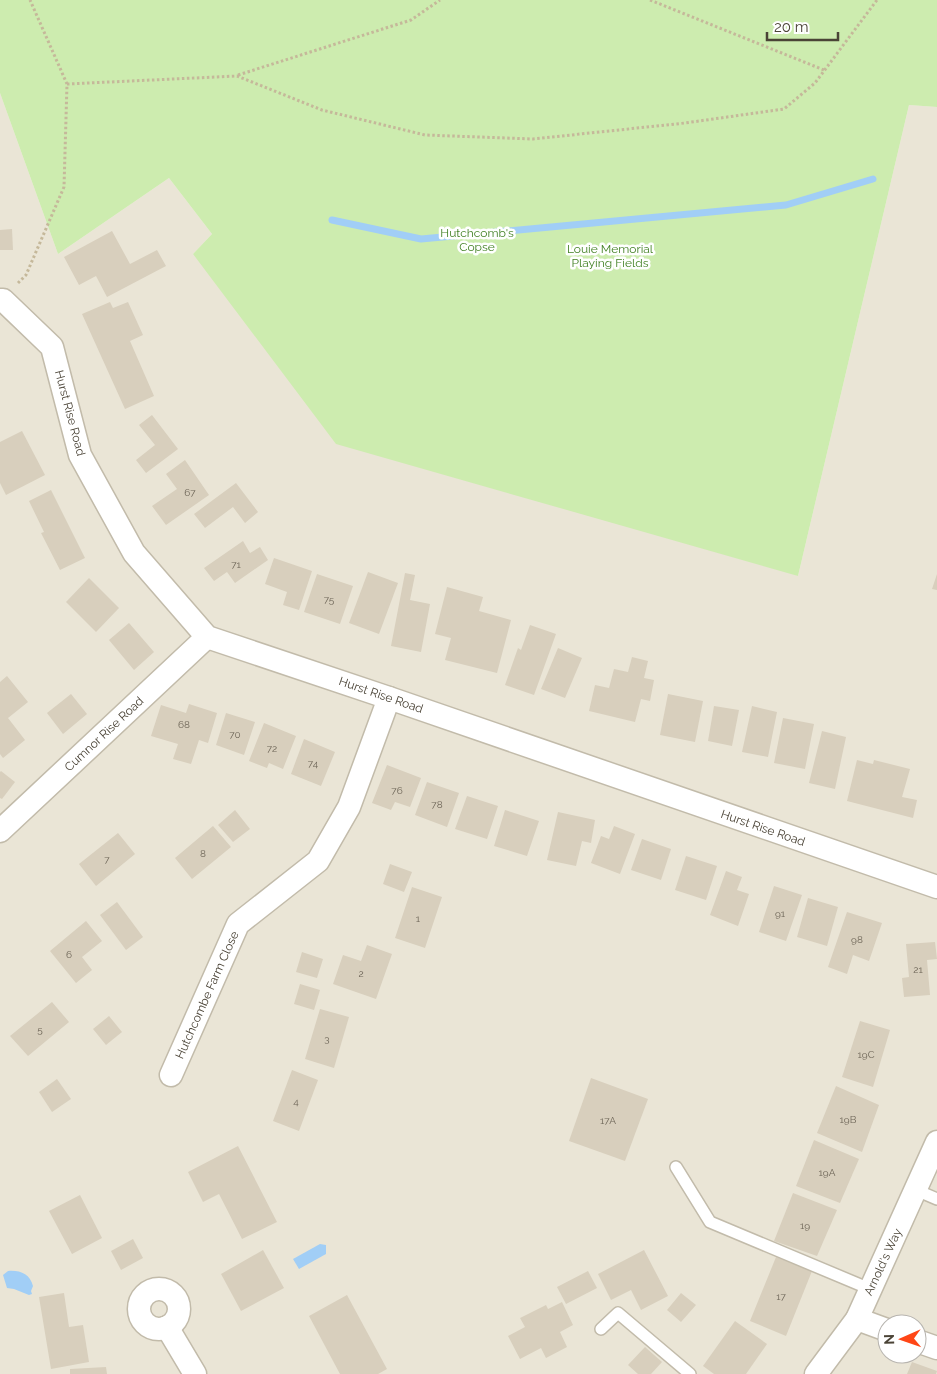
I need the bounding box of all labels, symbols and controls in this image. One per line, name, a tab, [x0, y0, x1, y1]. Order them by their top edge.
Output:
scale bar	[767, 10, 838, 42]
text: 20 m	[774, 18, 809, 36]
park label: Hutchcomb's Copse	[440, 226, 514, 254]
park label: Louie Memorial Playing Fields	[567, 242, 654, 270]
street label: Hurst Rise Road	[52, 369, 88, 457]
house number: 67	[184, 487, 196, 498]
house number: 71	[231, 559, 242, 570]
house number: 75	[324, 594, 335, 605]
street label: Hurst Rise Road	[337, 674, 425, 716]
street label: Cumnor Rise Road	[62, 694, 146, 774]
house number: 68	[178, 719, 190, 730]
house number: 70	[229, 729, 241, 740]
house number: 72	[267, 743, 277, 754]
house number: 74	[308, 758, 319, 769]
house number: 76	[391, 785, 403, 796]
house number: 78	[431, 799, 443, 810]
street label: Hurst Rise Road	[719, 807, 807, 849]
house number: 8	[200, 848, 206, 859]
house number: 7	[104, 854, 110, 865]
house number: 91	[775, 908, 786, 919]
house number: 1	[416, 913, 421, 924]
street label: Hutchcombe Farm Close	[172, 929, 242, 1061]
house number: 98	[851, 934, 863, 945]
house number: 6	[66, 949, 72, 960]
house number: 21	[913, 964, 923, 975]
house number: 2	[358, 968, 364, 979]
house number: 5	[37, 1024, 43, 1035]
house number: 3	[324, 1033, 330, 1044]
house number: 19C	[858, 1049, 875, 1060]
house number: 4	[293, 1096, 299, 1107]
house number: 19B	[840, 1114, 857, 1125]
house number: 17A	[600, 1115, 616, 1126]
house number: 19A	[819, 1167, 836, 1178]
house number: 19	[800, 1220, 810, 1231]
street label: Arnold's Way	[861, 1226, 905, 1298]
house number: 17	[776, 1291, 786, 1302]
north arrow	[877, 1314, 927, 1364]
text: N	[881, 1334, 897, 1345]

